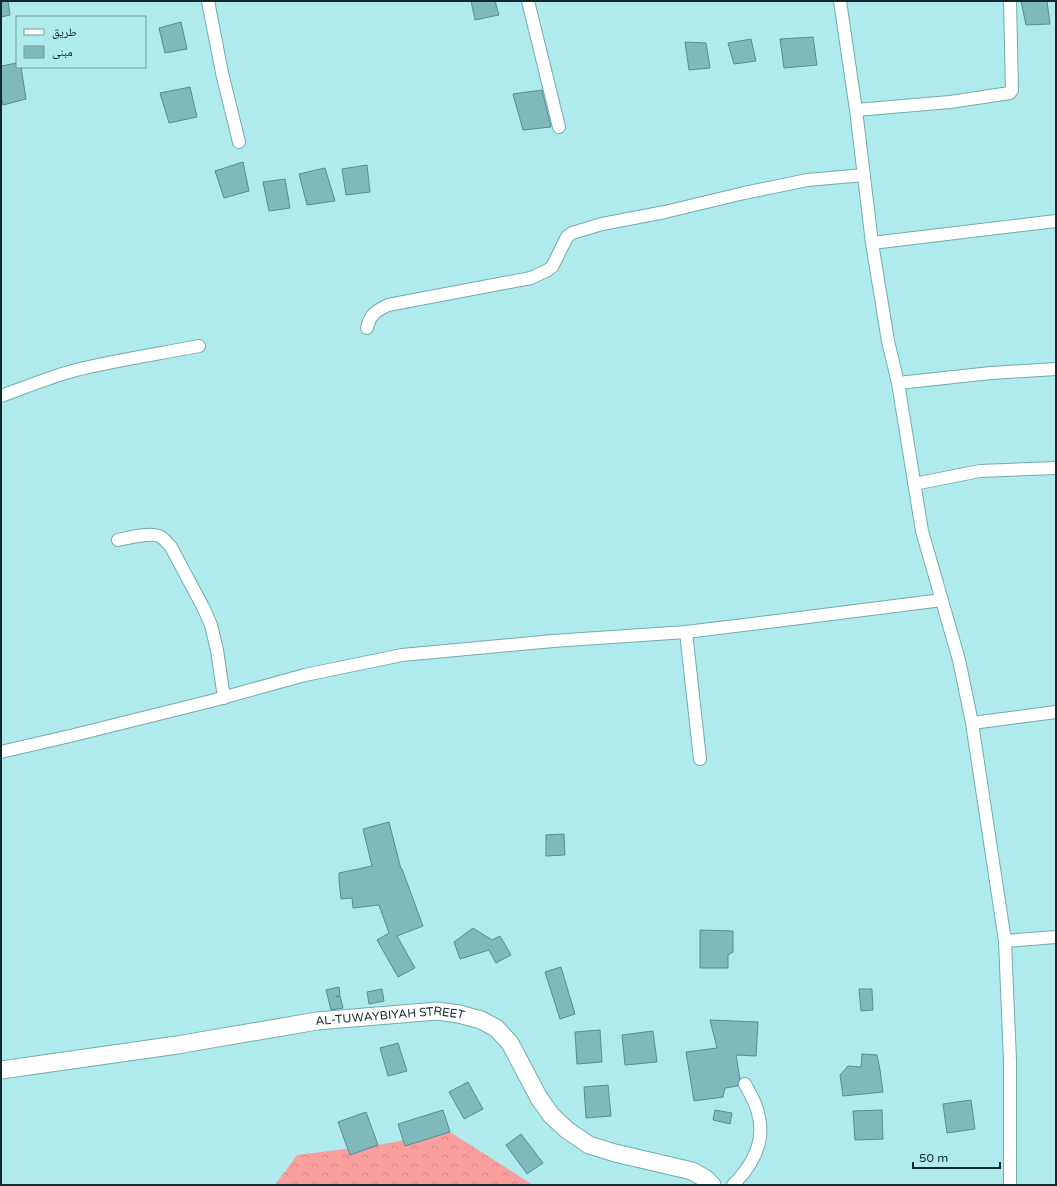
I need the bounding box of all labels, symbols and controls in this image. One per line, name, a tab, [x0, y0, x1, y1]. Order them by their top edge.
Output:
legend	[16, 16, 146, 68]
text: طريق	[52, 25, 77, 39]
text: مبنى	[52, 45, 73, 59]
street label: AL-TUWAYBIYAH STREET	[315, 1004, 467, 1028]
scale bar	[913, 1144, 1000, 1170]
text: 50 m	[919, 1151, 948, 1165]

